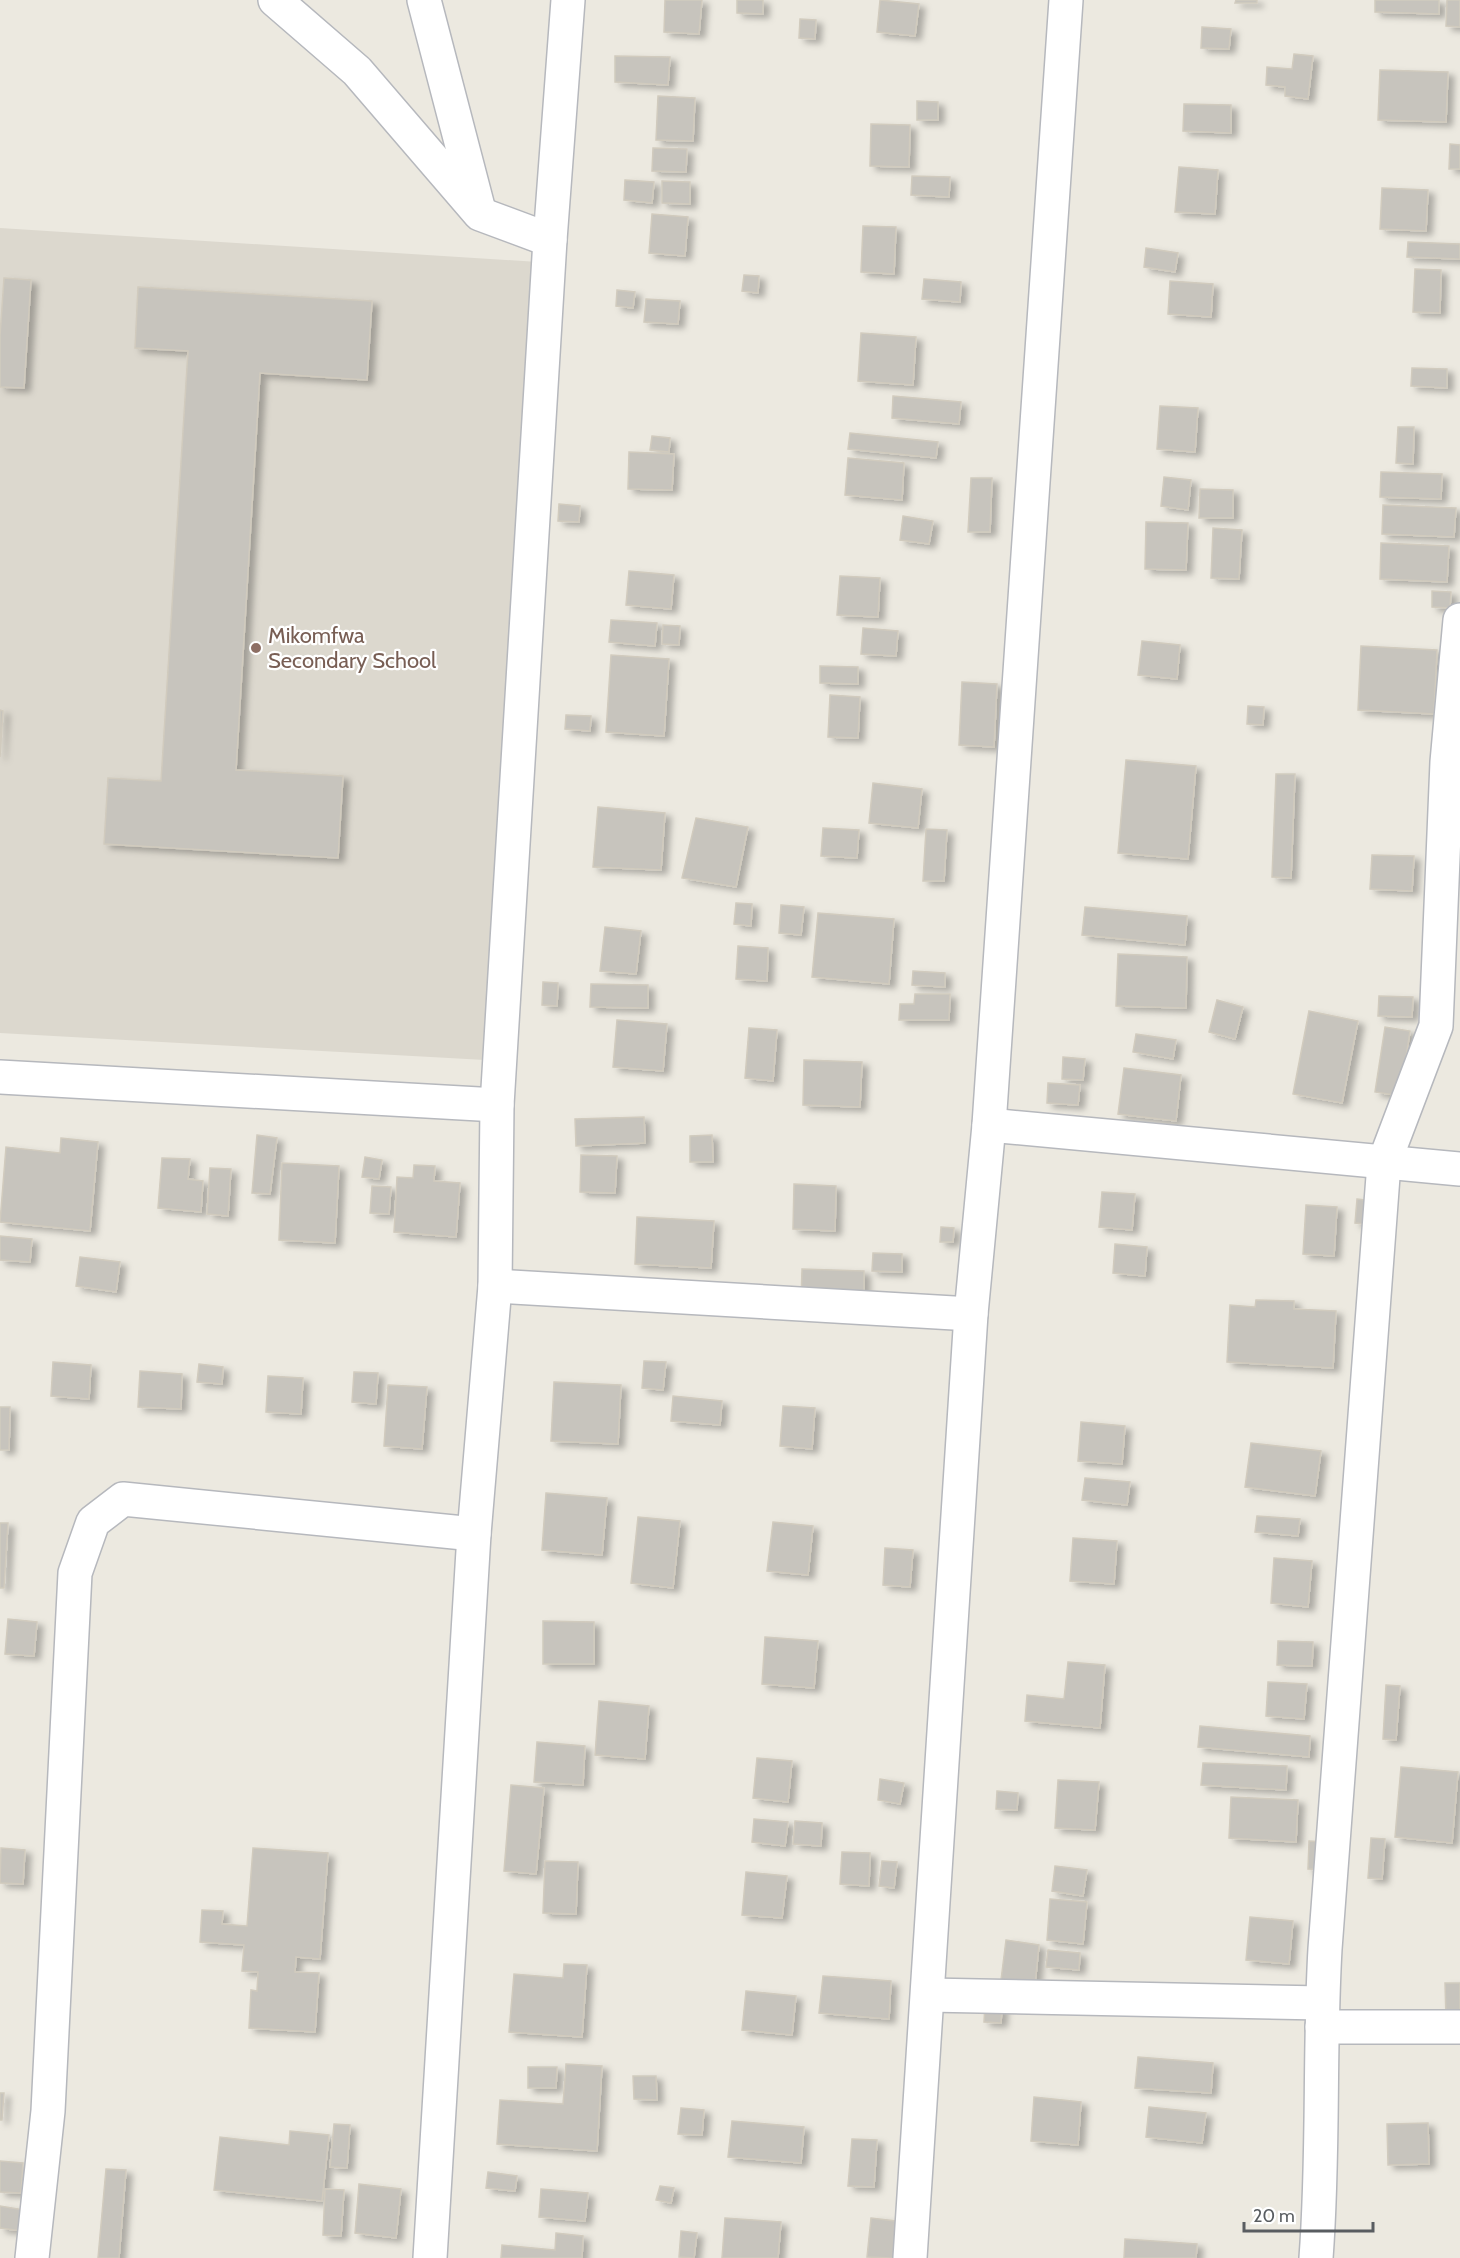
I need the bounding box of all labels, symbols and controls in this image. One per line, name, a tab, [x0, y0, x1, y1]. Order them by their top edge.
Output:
place label: Mikomfwa Secondary School	[268, 622, 437, 674]
marker: Mikomfwa Secondary School	[249, 641, 263, 655]
scale bar	[1244, 2195, 1373, 2233]
text: 20 m	[1253, 2205, 1295, 2227]

